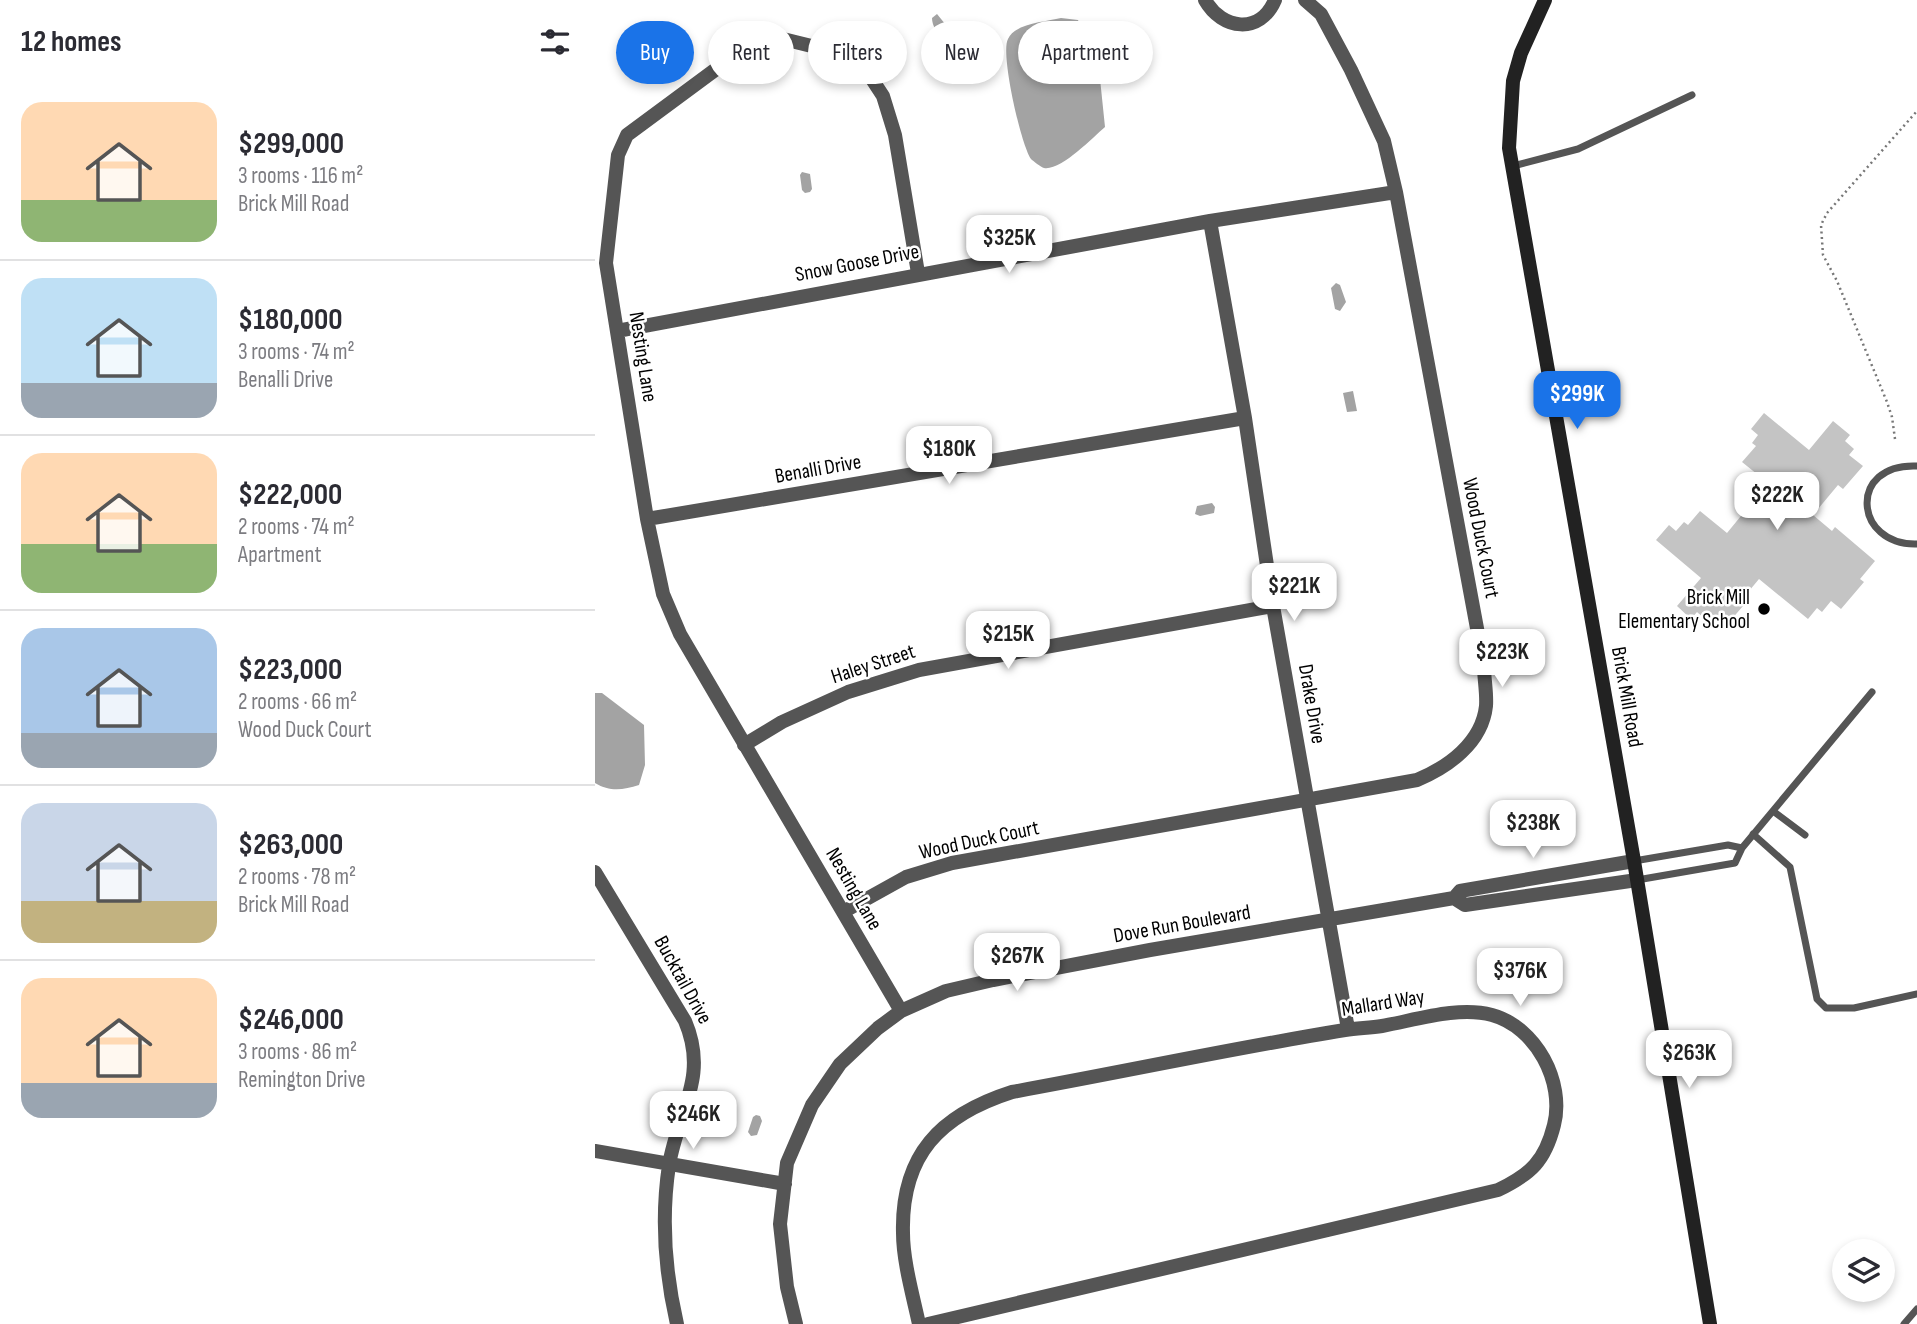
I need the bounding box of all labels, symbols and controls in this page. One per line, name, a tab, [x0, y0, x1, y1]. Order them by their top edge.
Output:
chip: Buy	[616, 21, 694, 84]
chip: Rent	[708, 21, 794, 84]
chip: Filters	[808, 21, 907, 84]
chip: New	[921, 21, 1004, 84]
chip: Apartment	[1018, 21, 1153, 84]
icon: filters	[536, 23, 574, 61]
text: 12 homes	[21, 24, 122, 60]
text: $299,000	[238, 126, 344, 162]
icon: home	[77, 130, 161, 214]
text: 3 rooms · 116 m²	[238, 162, 363, 190]
text: Brick Mill Road	[238, 190, 349, 218]
pin: $325K	[960, 216, 1058, 275]
text: $325K	[982, 224, 1036, 252]
street label: Snow Goose Drive	[793, 239, 921, 287]
text: $180,000	[238, 302, 343, 338]
icon: home	[77, 306, 161, 390]
street label: Nesting Lane	[624, 310, 662, 404]
text: 3 rooms · 74 m²	[238, 338, 355, 366]
text: Benalli Drive	[238, 366, 333, 394]
pin: $299K	[1528, 372, 1626, 431]
text: $299K	[1550, 380, 1604, 408]
pin: $180K	[900, 426, 998, 486]
text: $180K	[922, 435, 976, 463]
street label: Benalli Drive	[773, 449, 863, 489]
pin: $222K	[1728, 472, 1826, 532]
street label: Wood Duck Court	[1457, 476, 1505, 600]
text: $222,000	[238, 477, 342, 513]
icon: home	[77, 481, 161, 565]
text: $222K	[1750, 481, 1804, 509]
text: 2 rooms · 74 m²	[238, 513, 355, 541]
text: Apartment	[238, 541, 322, 569]
pin: $221K	[1245, 564, 1343, 623]
text: $221K	[1268, 572, 1320, 600]
place label: Brick Mill Elementary School	[1618, 585, 1750, 634]
marker: Brick Mill Elementary School	[1756, 601, 1772, 617]
pin: $215K	[959, 612, 1057, 671]
text: $215K	[982, 620, 1034, 648]
pin: $223K	[1453, 630, 1551, 689]
text: $223K	[1475, 638, 1529, 666]
street label: Haley Street	[828, 639, 918, 689]
street label: Brick Mill Road	[1606, 645, 1648, 749]
text: $223,000	[238, 652, 342, 688]
icon: home	[77, 656, 161, 740]
street label: Drake Drive	[1293, 662, 1331, 746]
text: 2 rooms · 66 m²	[238, 688, 357, 716]
text: Wood Duck Court	[238, 716, 372, 744]
pin: $238K	[1484, 800, 1582, 860]
text: $238K	[1506, 809, 1560, 837]
street label: Wood Duck Court	[917, 815, 1041, 865]
text: $263,000	[238, 827, 343, 863]
icon: home	[77, 831, 161, 915]
street label: Nesting Lane	[820, 843, 888, 935]
text: 2 rooms · 78 m²	[238, 863, 356, 891]
text: Brick Mill Road	[238, 891, 349, 919]
street label: Dove Run Boulevard	[1111, 900, 1253, 948]
street label: Bucktail Drive	[649, 932, 717, 1028]
pin: $267K	[968, 934, 1066, 993]
text: $267K	[990, 942, 1044, 970]
pin: $376K	[1471, 948, 1569, 1008]
text: $376K	[1493, 957, 1547, 985]
street label: Mallard Way	[1340, 984, 1426, 1022]
text: $246,000	[238, 1002, 344, 1038]
icon: home	[77, 1006, 161, 1090]
pin: $263K	[1640, 1030, 1738, 1090]
text: 3 rooms · 86 m²	[238, 1038, 357, 1066]
text: $263K	[1662, 1039, 1716, 1067]
text: Remington Drive	[238, 1066, 366, 1094]
pin: $246K	[644, 1092, 742, 1151]
text: $246K	[666, 1100, 720, 1128]
map controls	[1832, 1239, 1895, 1302]
button: layers	[1832, 1239, 1895, 1302]

